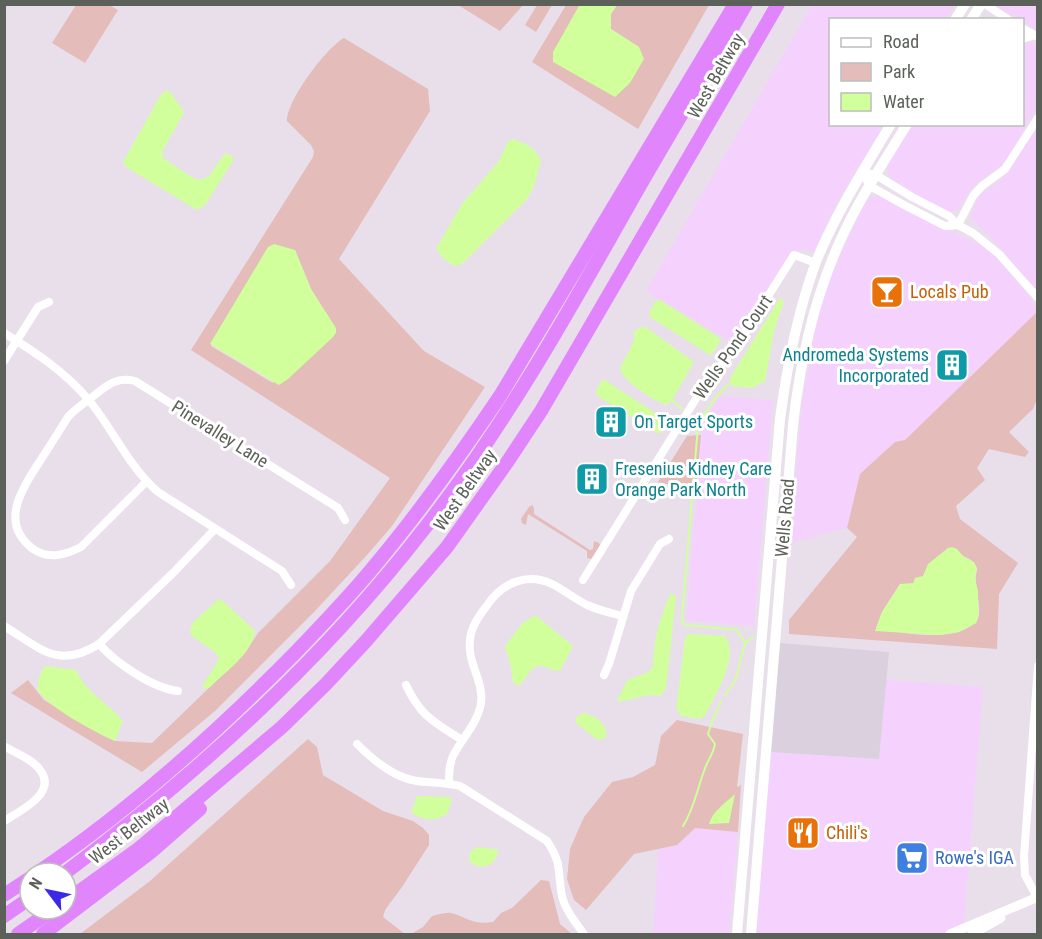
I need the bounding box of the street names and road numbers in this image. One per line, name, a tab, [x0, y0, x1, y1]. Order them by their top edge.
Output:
street label: West Beltway	[683, 29, 749, 122]
street label: Wells Pond Court	[689, 291, 776, 403]
street label: Pinevalley Lane	[168, 396, 272, 472]
street label: West Beltway	[429, 444, 501, 535]
street label: Wells Road	[771, 478, 798, 558]
street label: West Beltway	[85, 793, 173, 868]

